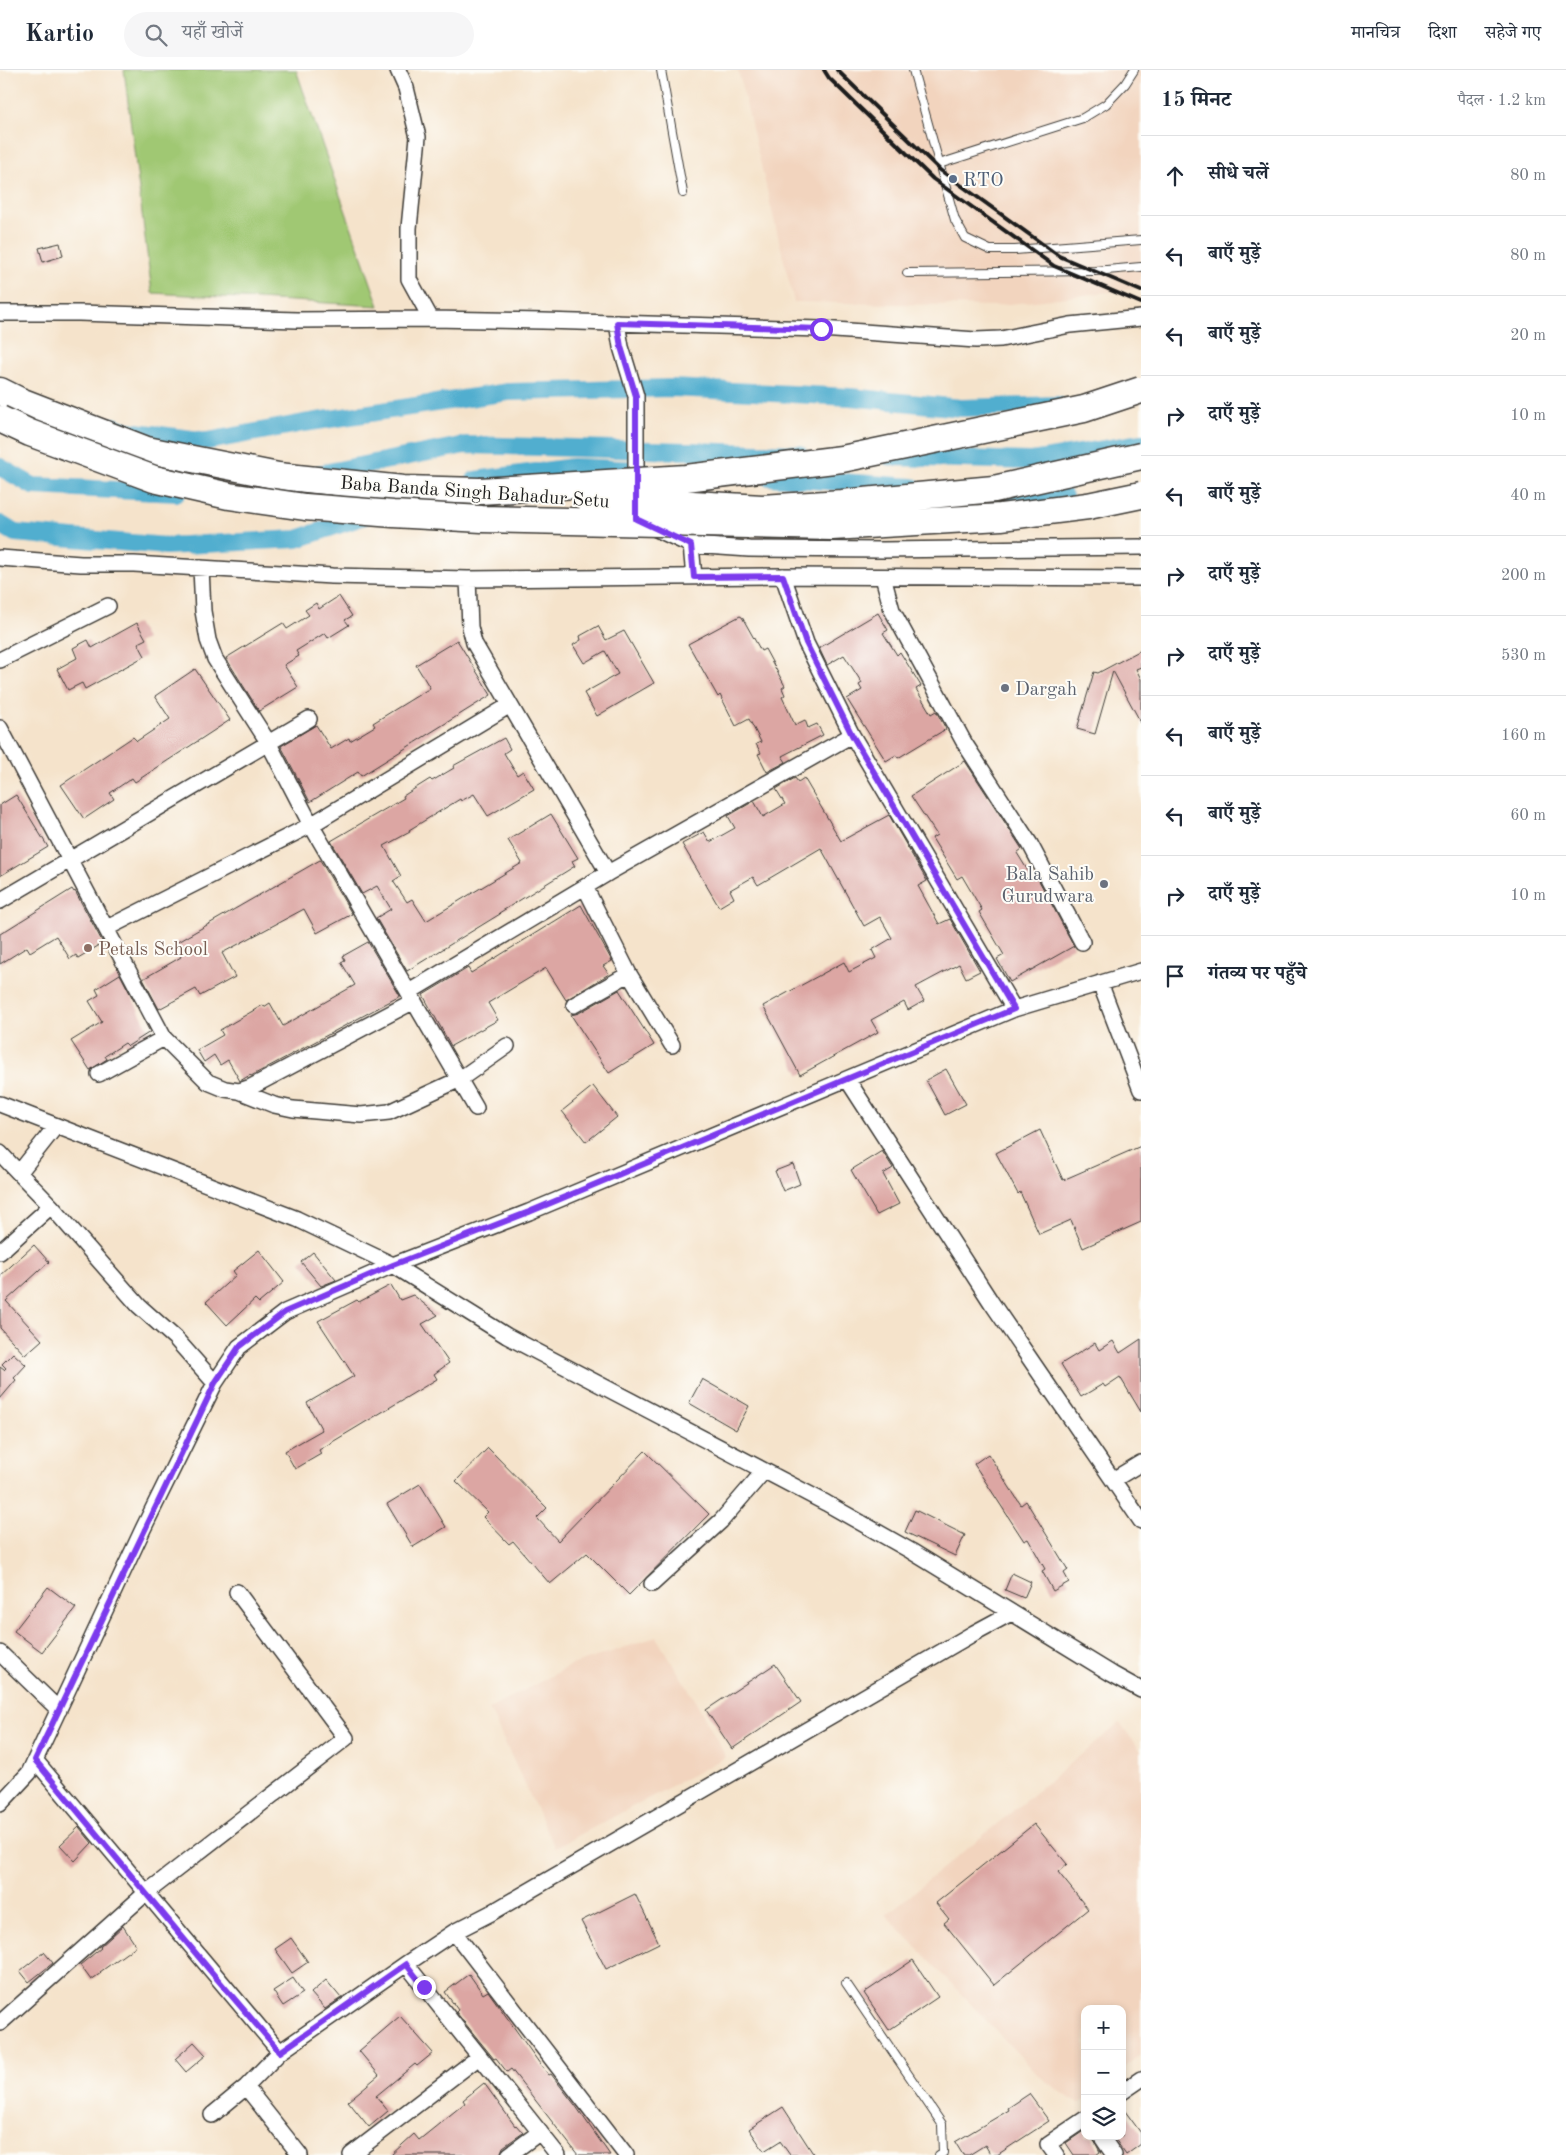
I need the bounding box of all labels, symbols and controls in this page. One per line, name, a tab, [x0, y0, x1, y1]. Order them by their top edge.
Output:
search box	[124, 12, 474, 57]
icon: search	[142, 21, 170, 49]
text: Kartio	[25, 23, 94, 47]
text: यहाँ खोजें	[182, 24, 243, 43]
text: मानचित्र	[1351, 24, 1400, 42]
text: दिशा	[1428, 24, 1457, 42]
text: सहेजे गए	[1485, 24, 1541, 42]
text: 15 मिनट	[1161, 90, 1231, 111]
text: पैदल · 1.2 km	[1458, 93, 1546, 109]
icon: ahead	[1161, 162, 1189, 190]
text: सीधे चलें	[1208, 165, 1268, 184]
text: 80 m	[1510, 168, 1546, 184]
place label: RTO	[963, 172, 1003, 191]
marker: RTO	[947, 173, 959, 185]
icon: left	[1161, 242, 1189, 270]
text: बाएँ मुड़ें	[1208, 245, 1260, 264]
text: 80 m	[1510, 248, 1546, 264]
route start	[810, 318, 833, 341]
icon: left	[1161, 322, 1189, 350]
text: बाएँ मुड़ें	[1208, 325, 1260, 344]
text: 20 m	[1510, 328, 1546, 344]
icon: right	[1161, 402, 1189, 430]
text: दाएँ मुड़ें	[1208, 405, 1260, 424]
text: 10 m	[1510, 408, 1546, 424]
street label: Baba Banda Singh Bahadur Setu	[339, 475, 610, 512]
icon: left	[1161, 482, 1189, 510]
text: बाएँ मुड़ें	[1208, 485, 1260, 504]
text: 40 m	[1510, 488, 1546, 504]
icon: right	[1161, 562, 1189, 590]
text: दाएँ मुड़ें	[1208, 565, 1260, 584]
text: 200 m	[1501, 568, 1546, 584]
icon: right	[1161, 642, 1189, 670]
text: दाएँ मुड़ें	[1208, 645, 1260, 664]
text: 530 m	[1501, 648, 1546, 664]
place label: Dargah	[1015, 681, 1077, 700]
marker: Dargah	[999, 682, 1011, 694]
icon: left	[1161, 722, 1189, 750]
text: बाएँ मुड़ें	[1208, 725, 1260, 744]
text: 160 m	[1501, 728, 1546, 744]
icon: left	[1161, 802, 1189, 830]
text: बाएँ मुड़ें	[1208, 805, 1260, 824]
text: 60 m	[1510, 808, 1546, 824]
place label: Bala Sahib Gurudwara	[1002, 866, 1095, 907]
marker: Bala Sahib Gurudwara	[1098, 878, 1110, 890]
icon: right	[1161, 882, 1189, 910]
text: दाएँ मुड़ें	[1208, 885, 1260, 904]
text: 10 m	[1510, 888, 1546, 904]
place label: Petals School	[98, 941, 208, 960]
marker: Petals School	[82, 942, 94, 954]
icon: arrive	[1161, 962, 1189, 990]
text: गंतव्य पर पहुँचे	[1208, 965, 1307, 984]
route end	[413, 1976, 436, 1999]
map controls	[1081, 2005, 1126, 2140]
button: +	[1081, 2005, 1126, 2050]
button: −	[1081, 2050, 1126, 2095]
button: layers	[1081, 2095, 1126, 2140]

